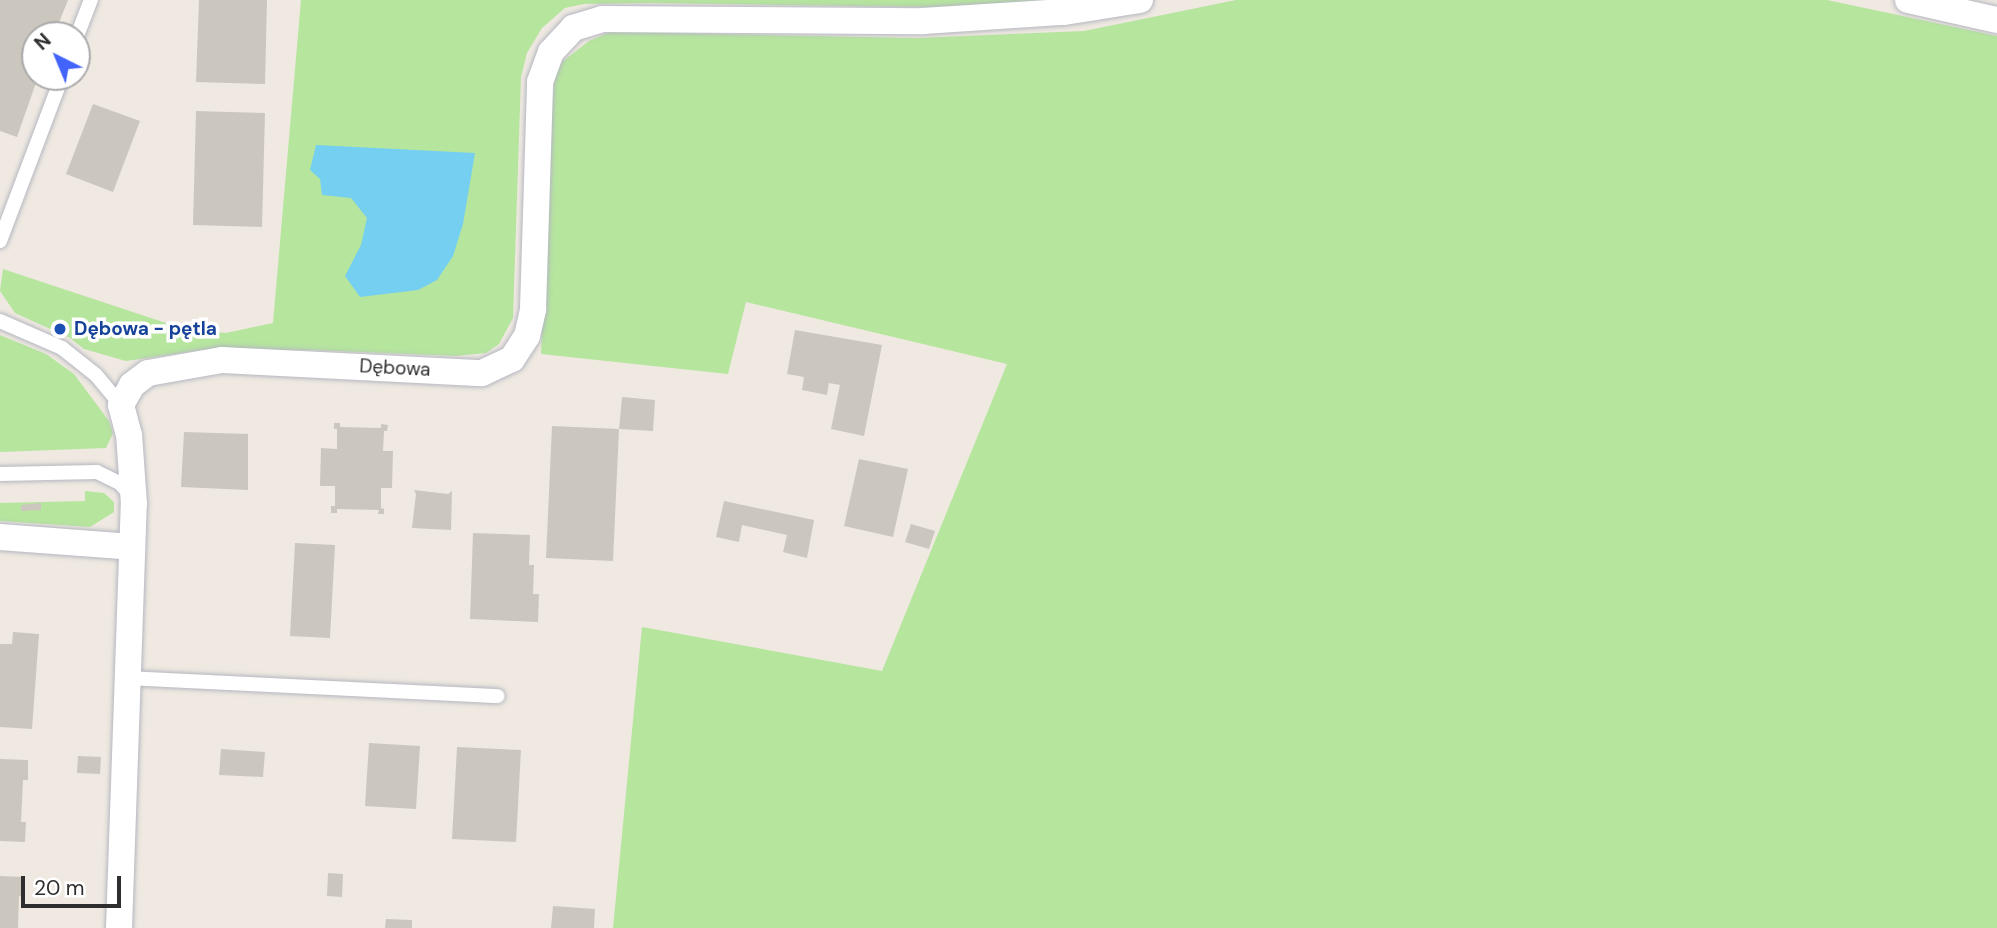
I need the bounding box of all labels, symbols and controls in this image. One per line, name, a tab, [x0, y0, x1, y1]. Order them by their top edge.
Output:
north arrow	[21, 21, 91, 91]
text: N	[29, 28, 56, 56]
place label: Dębowa - pętla	[74, 318, 217, 340]
marker: Dębowa - pętla	[52, 321, 68, 337]
street label: Dębowa	[359, 355, 431, 381]
scale bar	[24, 862, 124, 906]
text: 20 m	[34, 874, 85, 902]

